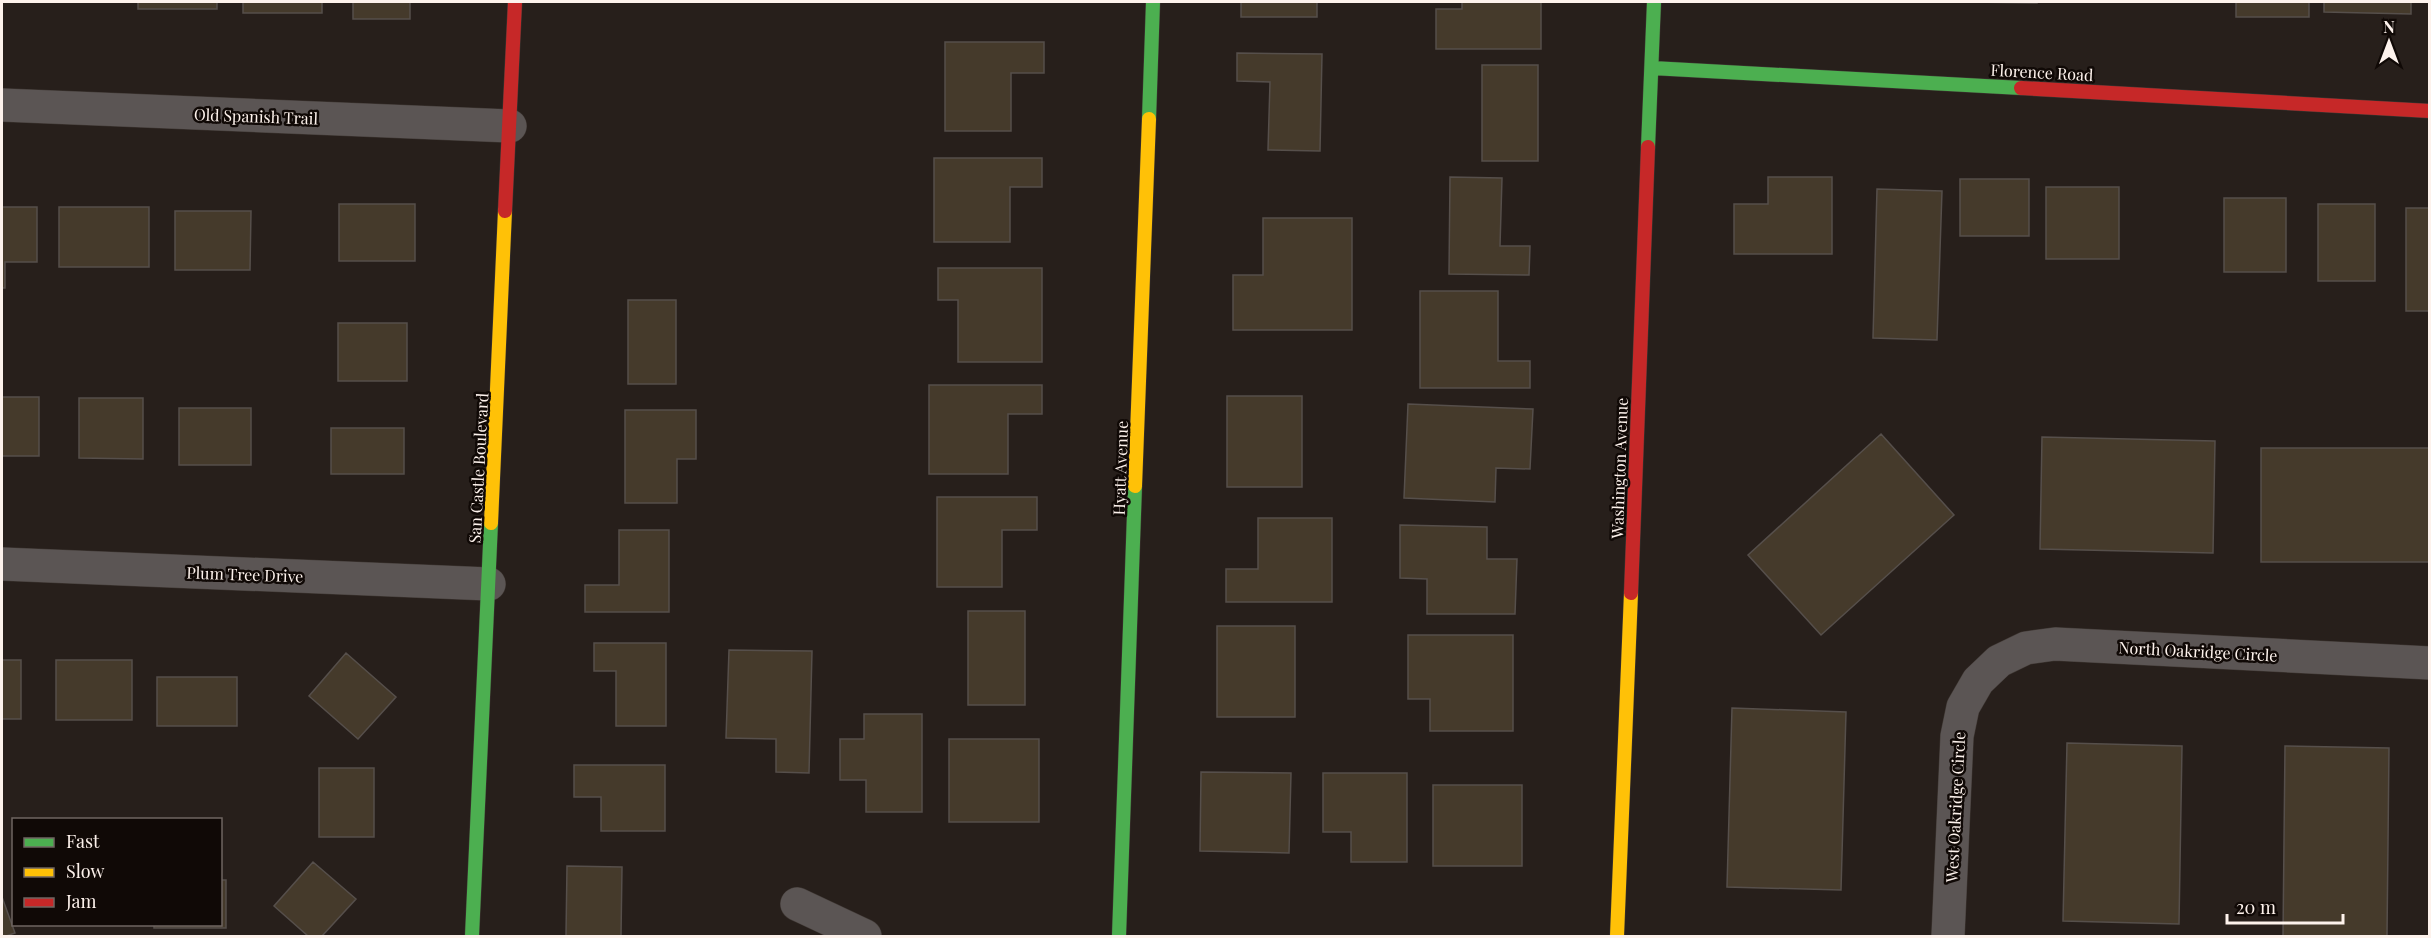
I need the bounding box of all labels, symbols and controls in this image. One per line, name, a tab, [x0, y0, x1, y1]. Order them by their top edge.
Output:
north arrow	[2359, 12, 2419, 72]
text: N	[2383, 16, 2395, 37]
street label: Florence Road	[1990, 59, 2094, 85]
street label: Old Spanish Trail	[194, 103, 319, 129]
street label: San Castle Boulevard	[464, 392, 492, 544]
street label: Washington Avenue	[1606, 397, 1632, 540]
street label: Hyatt Avenue	[1108, 420, 1132, 516]
street label: Plum Tree Drive	[186, 561, 304, 587]
street label: North Oakridge Circle	[2118, 636, 2278, 666]
street label: West Oakridge Circle	[1941, 731, 1969, 884]
legend	[12, 818, 222, 926]
text: Fast	[66, 829, 100, 853]
text: Slow	[66, 859, 104, 883]
scale bar	[2227, 887, 2342, 925]
text: Jam	[65, 889, 96, 913]
text: 20 m	[2236, 895, 2276, 919]

